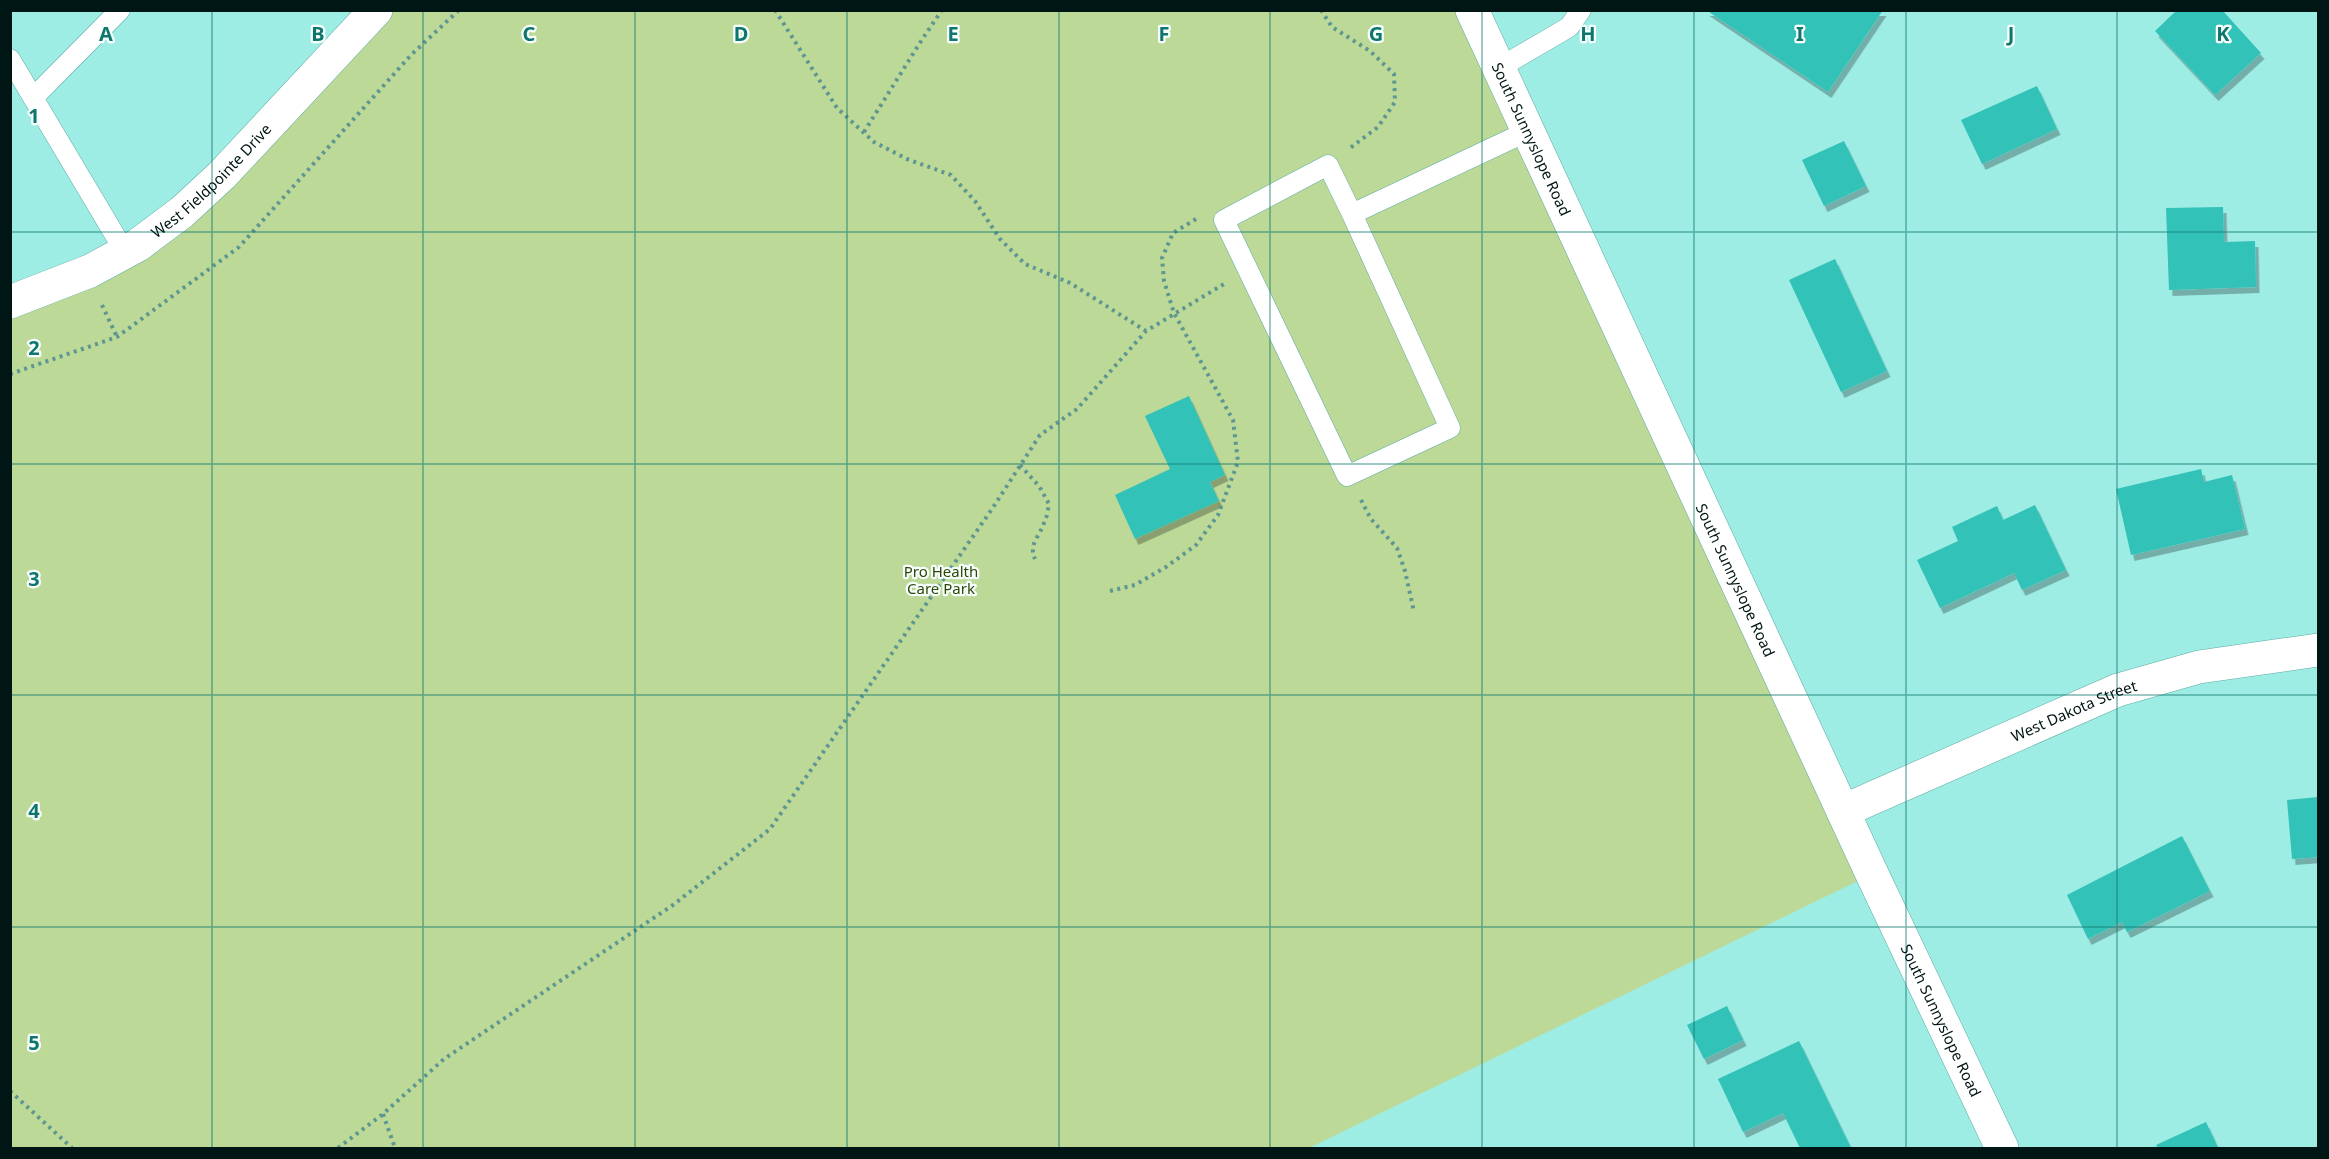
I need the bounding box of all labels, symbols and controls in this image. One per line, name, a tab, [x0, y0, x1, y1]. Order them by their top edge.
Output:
text: A	[99, 20, 113, 47]
text: B	[311, 20, 325, 47]
text: C	[523, 20, 536, 47]
text: D	[734, 20, 748, 47]
text: E	[947, 20, 959, 47]
text: F	[1159, 20, 1169, 47]
text: G	[1369, 20, 1383, 47]
text: H	[1580, 20, 1596, 47]
text: I	[1796, 20, 1804, 47]
text: J	[2006, 20, 2014, 47]
text: K	[2216, 20, 2230, 47]
street label: South Sunnyslope Road	[1488, 59, 1576, 219]
text: 1	[28, 102, 40, 129]
street label: West Fieldpointe Drive	[147, 119, 275, 242]
text: 2	[28, 334, 40, 361]
street label: South Sunnyslope Road	[1692, 500, 1780, 660]
park label: Pro Health Care Park	[904, 561, 978, 598]
text: 3	[28, 565, 40, 592]
street label: West Dakota Street	[2008, 675, 2140, 746]
text: 4	[28, 797, 40, 824]
street label: South Sunnyslope Road	[1897, 941, 1986, 1100]
text: 5	[28, 1029, 40, 1056]

